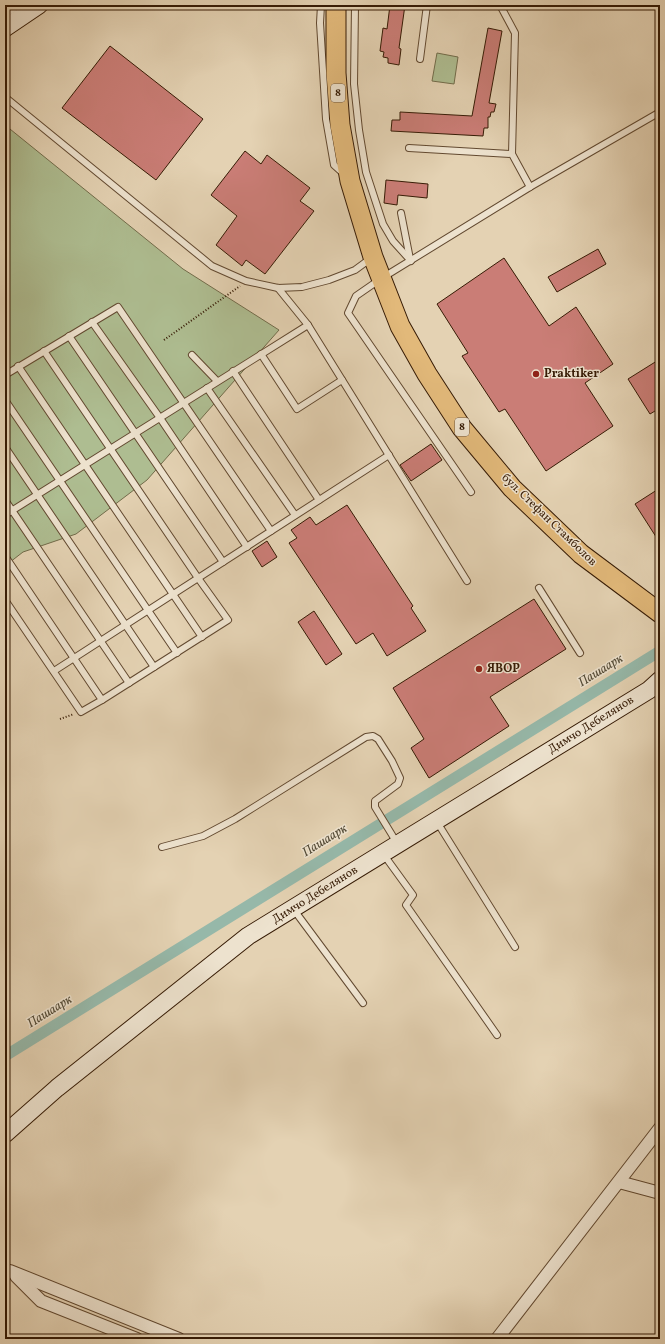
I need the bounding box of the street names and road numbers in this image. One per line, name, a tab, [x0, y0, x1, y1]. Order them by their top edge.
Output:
road number: 8	[331, 84, 345, 102]
road number: 8	[455, 418, 469, 436]
street label: бул. Стефан Стамболов	[498, 470, 600, 570]
street label: Димчо Дебелянов	[545, 692, 637, 758]
street label: Димчо Дебелянов	[269, 862, 361, 928]

